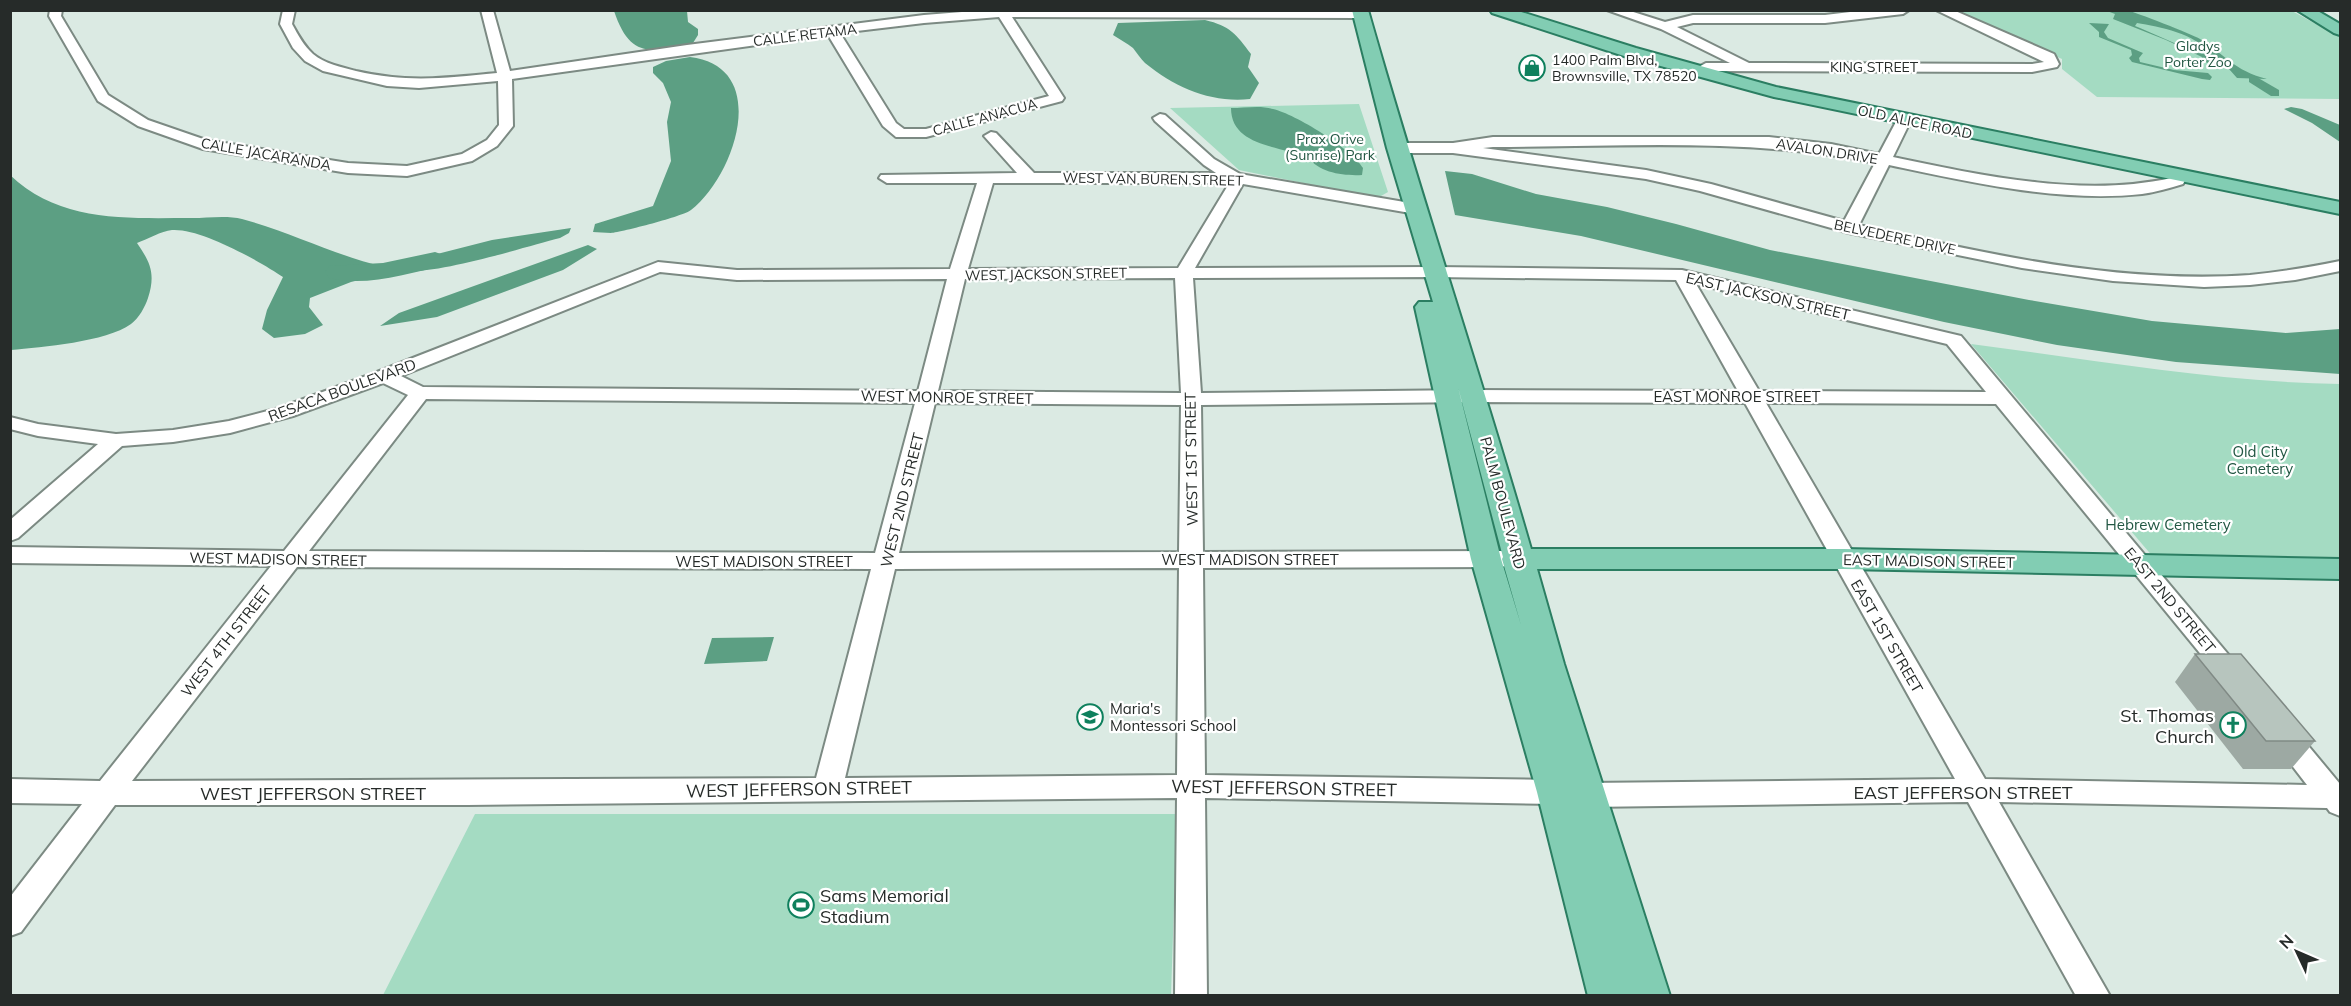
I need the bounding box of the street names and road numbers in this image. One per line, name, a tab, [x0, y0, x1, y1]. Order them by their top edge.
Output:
street label: CALLE RETAMA	[752, 20, 859, 50]
street label: KING STREET	[1830, 58, 1919, 76]
street label: CALLE ANACUA	[931, 94, 1040, 140]
street label: OLD ALICE ROAD	[1856, 101, 1974, 143]
street label: CALLE JACARANDA	[199, 134, 333, 174]
street label: AVALON DRIVE	[1775, 134, 1879, 168]
street label: WEST VAN BUREN STREET	[1062, 168, 1244, 190]
street label: BELVEDERE DRIVE	[1832, 215, 1958, 259]
street label: WEST JACKSON STREET	[965, 264, 1128, 284]
street label: EAST JACKSON STREET	[1684, 268, 1852, 324]
street label: RESACA BOULEVARD	[265, 354, 419, 426]
street label: WEST MONROE STREET	[860, 386, 1034, 408]
street label: EAST MONROE STREET	[1654, 387, 1820, 406]
street label: WEST 1ST STREET	[1180, 392, 1202, 526]
street label: WEST 2ND STREET	[876, 431, 928, 569]
street label: PALM BOULEVARD	[1476, 435, 1530, 571]
street label: EAST 2ND STREET	[2120, 543, 2220, 657]
street label: WEST MADISON STREET	[189, 548, 367, 570]
street label: WEST MADISON STREET	[1161, 550, 1339, 569]
street label: EAST MADISON STREET	[1843, 550, 2015, 572]
street label: WEST MADISON STREET	[675, 552, 853, 571]
street label: EAST 1ST STREET	[1847, 576, 1927, 696]
street label: WEST 4TH STREET	[177, 582, 275, 700]
street label: WEST JEFFERSON STREET	[1171, 775, 1397, 801]
street label: WEST JEFFERSON STREET	[686, 776, 912, 802]
street label: EAST JEFFERSON STREET	[1853, 781, 2073, 804]
street label: WEST JEFFERSON STREET	[200, 782, 426, 805]

